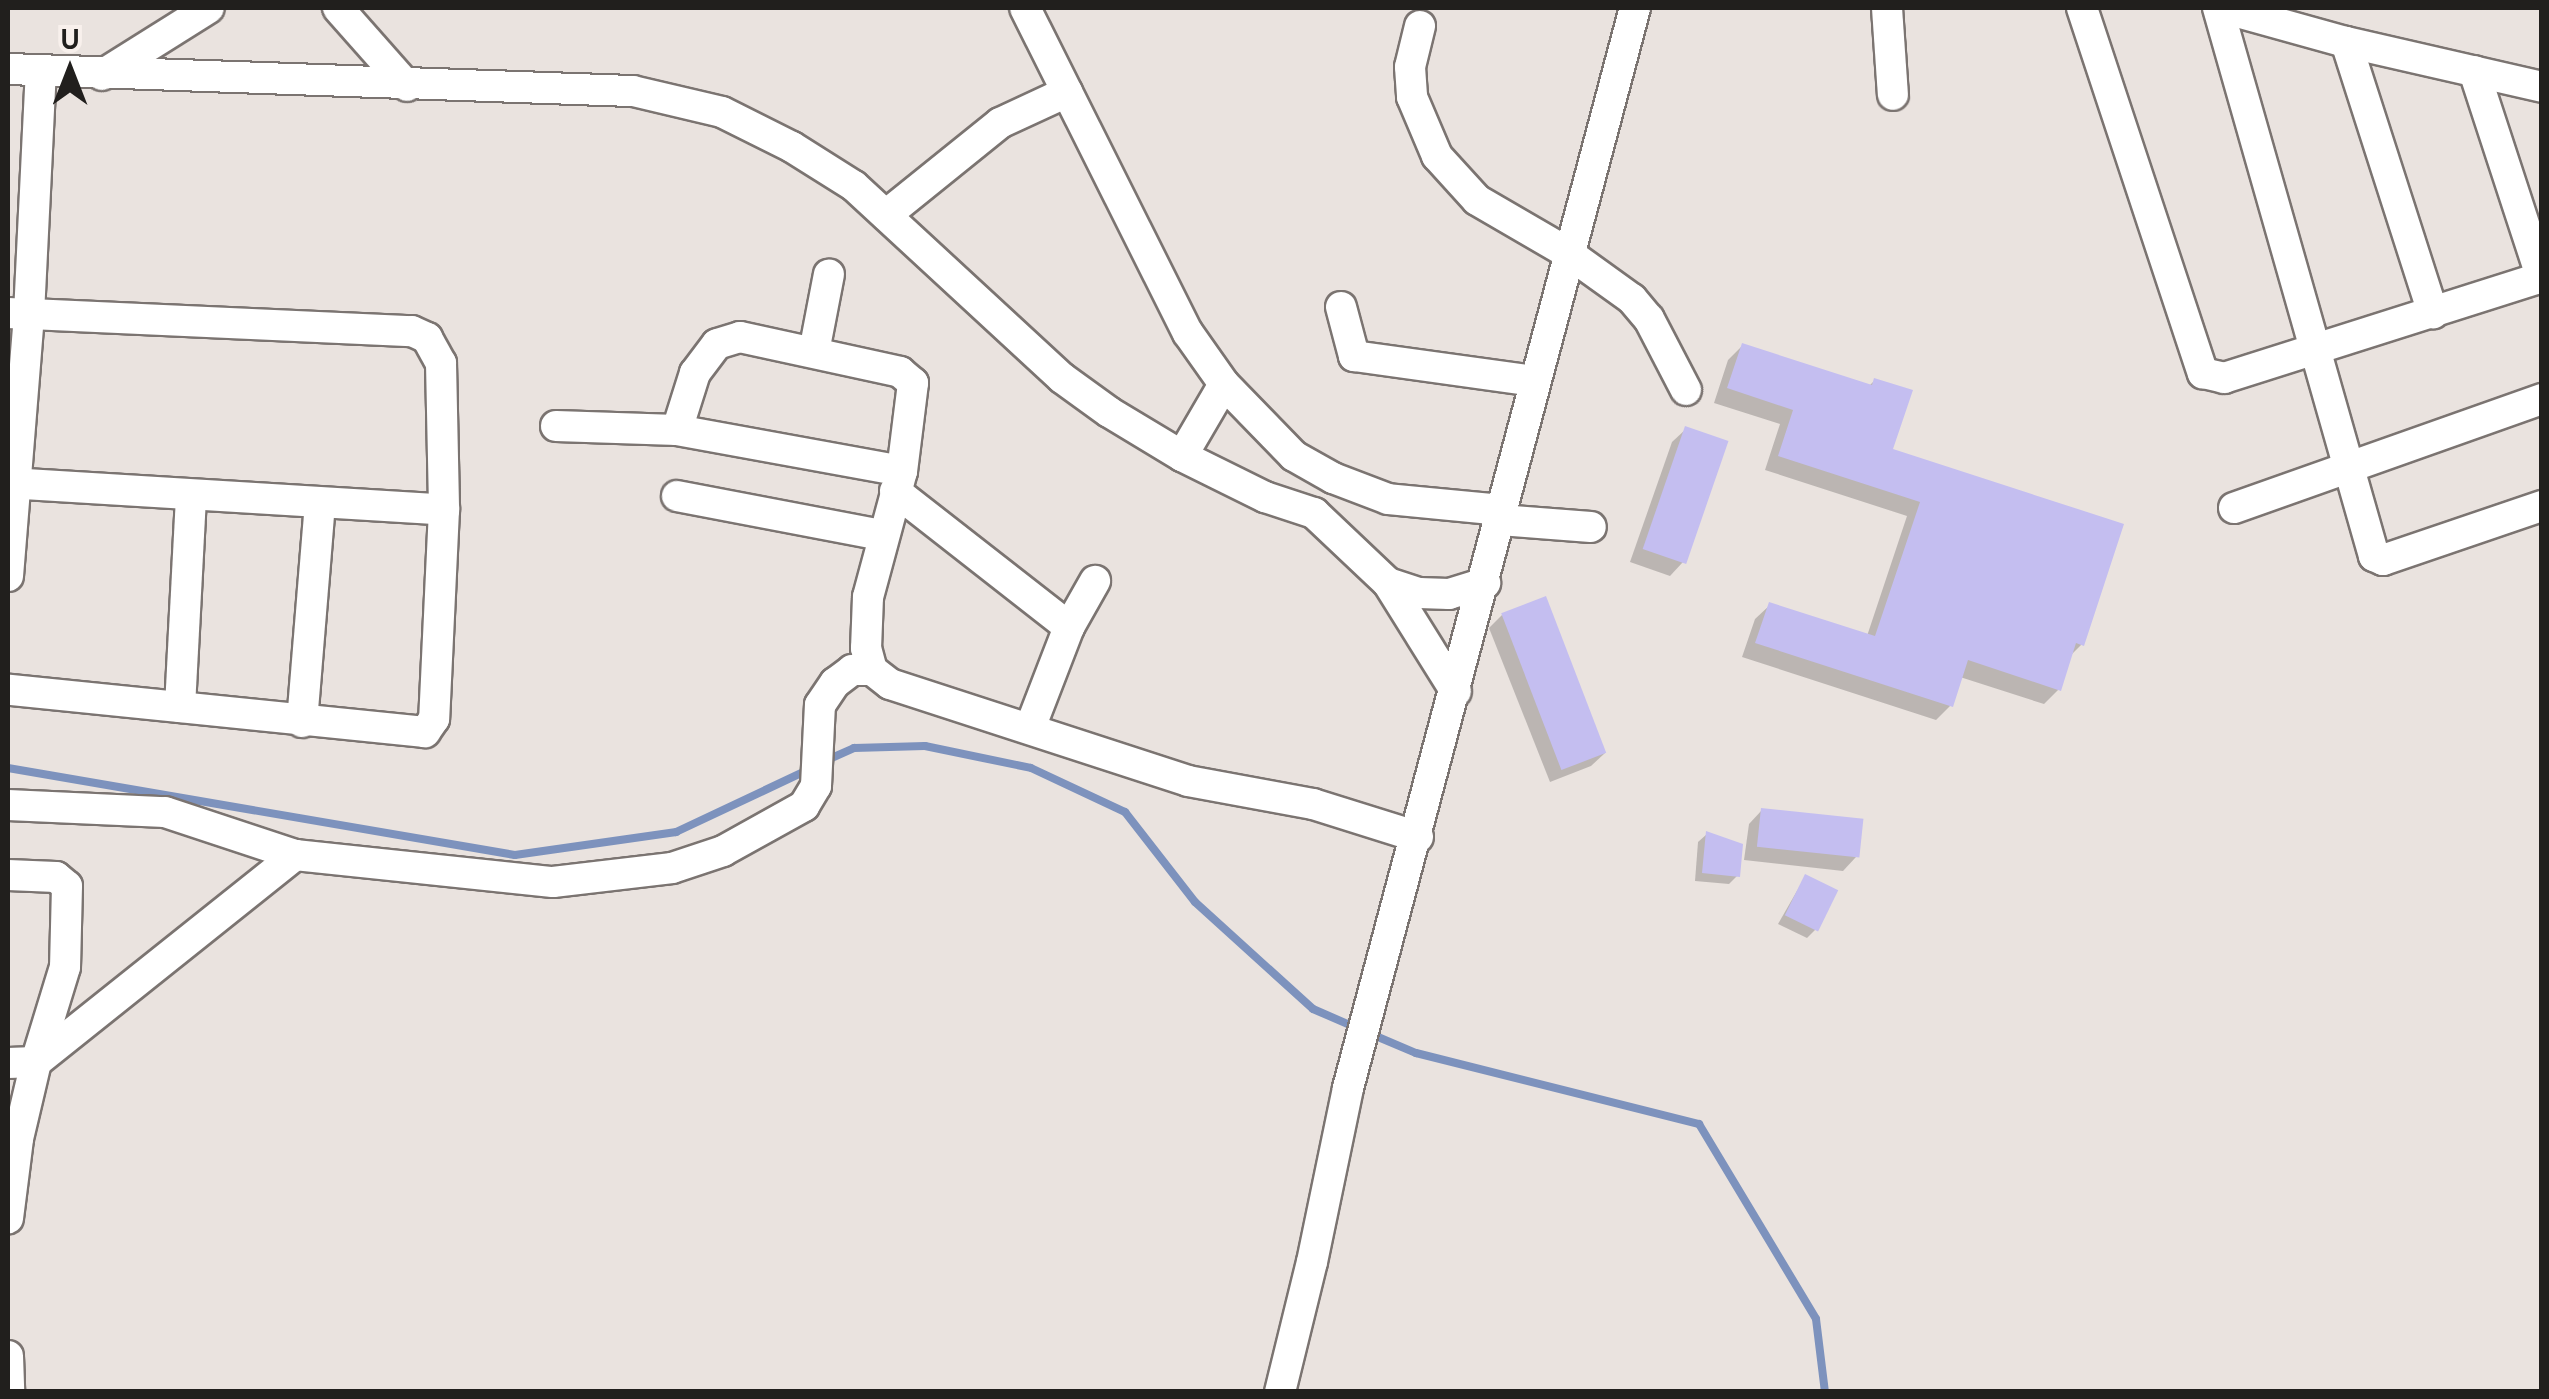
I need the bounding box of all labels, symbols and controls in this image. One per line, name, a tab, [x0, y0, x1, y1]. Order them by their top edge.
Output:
north arrow	[20, 20, 120, 120]
text: U	[60, 21, 80, 58]

